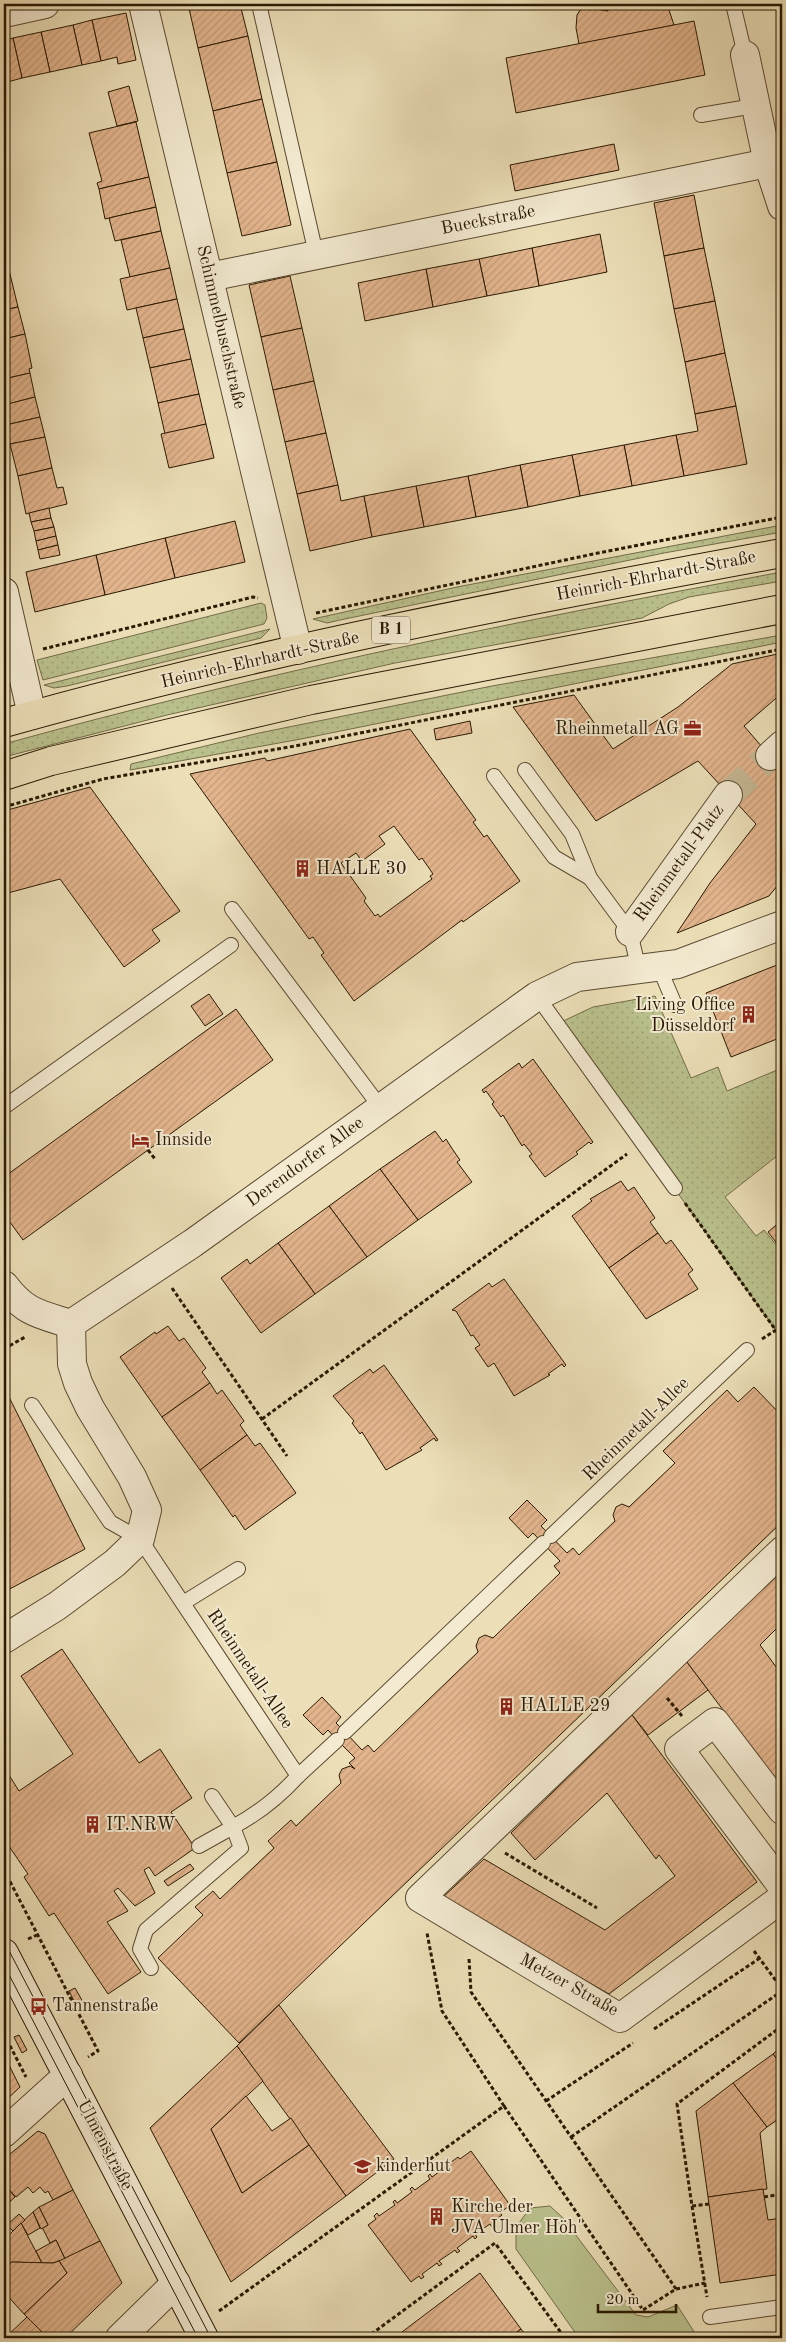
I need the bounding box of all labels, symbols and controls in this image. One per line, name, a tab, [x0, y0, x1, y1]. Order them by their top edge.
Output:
street label: Bueckstraße	[439, 202, 537, 238]
street label: Schimmelbuschstraße	[193, 243, 249, 411]
street label: Heinrich-Ehrhardt-Straße	[555, 548, 757, 604]
road number: B 1	[372, 616, 410, 644]
street label: Heinrich-Ehrhardt-Straße	[159, 628, 361, 692]
office icon: Rheinmetall AG	[683, 719, 703, 739]
place label: Rheinmetall AG	[555, 720, 679, 738]
street label: Rheinmetall-Platz	[631, 801, 727, 925]
building icon: HALLE 30	[292, 859, 312, 879]
place label: HALLE 30	[316, 860, 406, 878]
place label: Living Office Düsseldorf	[635, 996, 736, 1035]
building icon: Living Office Düsseldorf	[739, 1005, 759, 1025]
street label: Derendorfer Allee	[243, 1114, 367, 1210]
hotel icon: Innside	[131, 1130, 151, 1150]
place label: Innside	[155, 1131, 212, 1149]
street label: Rheinmetall-Allee	[579, 1374, 693, 1484]
street label: Rheinmetall-Allee	[203, 1606, 297, 1732]
building icon: HALLE 29	[496, 1696, 516, 1716]
place label: HALLE 29	[520, 1697, 610, 1715]
building icon: IT.NRW	[82, 1815, 102, 1835]
place label: IT.NRW	[106, 1816, 176, 1834]
street label: Metzer Straße	[517, 1951, 621, 2019]
bus stop icon: Tannenstraße	[28, 1996, 48, 2016]
place label: Tannenstraße	[52, 1997, 158, 2015]
street label: Ulmenstraße	[74, 2097, 136, 2193]
school or university icon: kinderhut	[352, 2156, 372, 2176]
place label: kinderhut	[376, 2157, 451, 2175]
place label: Kirche der JVA Ulmer Höh'	[451, 2198, 582, 2237]
building icon: Kirche der JVA Ulmer Höh'	[427, 2207, 447, 2227]
scale bar	[598, 2282, 676, 2314]
text: 20 m	[606, 2293, 640, 2308]

